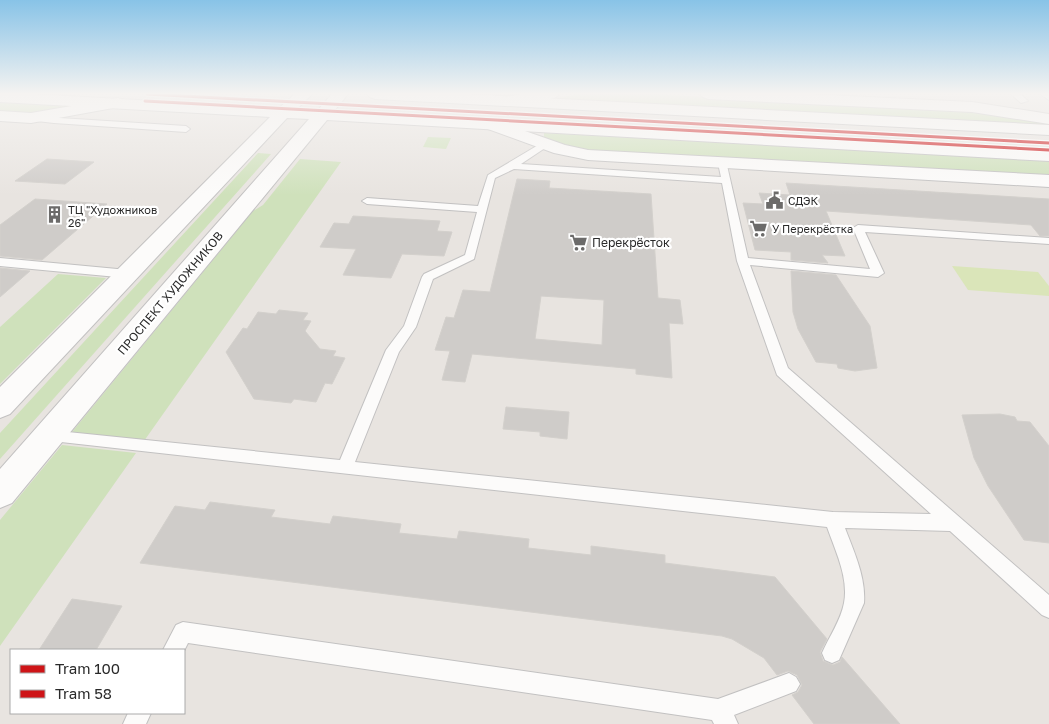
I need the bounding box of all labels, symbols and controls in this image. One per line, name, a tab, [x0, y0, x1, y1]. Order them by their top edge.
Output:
public building icon: СДЭК	[764, 190, 784, 210]
place label: СДЭК	[788, 194, 819, 207]
place label: ТЦ "Художников 26"	[68, 203, 157, 229]
building icon: ТЦ "Художников 26"	[44, 205, 64, 225]
supermarket icon: У Перекрёстка	[748, 218, 768, 238]
place label: У Перекрёстка	[772, 222, 853, 235]
street label: ПРОСПЕКТ ХУДОЖНИКОВ	[114, 228, 226, 358]
supermarket icon: Перекрёсток	[568, 232, 588, 252]
place label: Перекрёсток	[592, 235, 670, 250]
legend	[10, 649, 185, 714]
text: Tram 100	[55, 659, 120, 677]
text: Tram 58	[55, 684, 112, 702]

